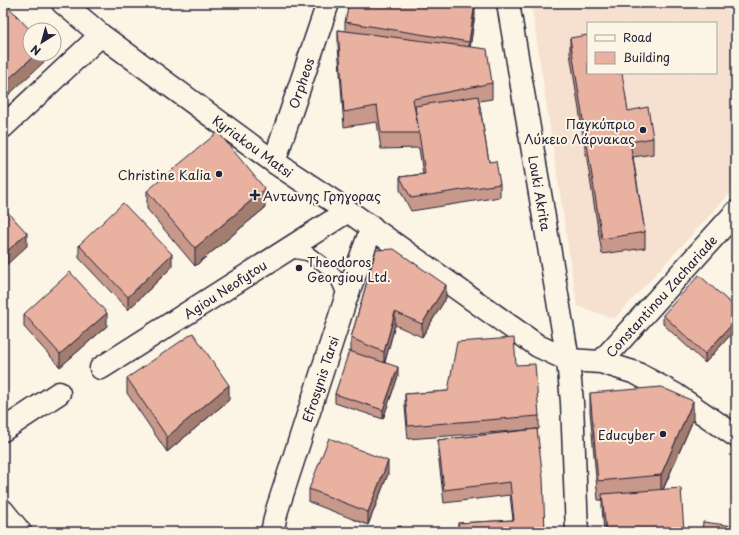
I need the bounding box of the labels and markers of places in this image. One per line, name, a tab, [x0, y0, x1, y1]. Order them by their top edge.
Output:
place label: Παγκύπριο Λύκειο Λάρνακας	[524, 114, 635, 148]
marker: Παγκύπριο Λύκειο Λάρνακας	[638, 125, 648, 135]
place label: Christine Kalia	[118, 165, 211, 184]
marker: Christine Kalia	[214, 169, 224, 179]
place label: Αντωνης Γρηγορας	[263, 186, 381, 205]
marker: Αντωνης Γρηγορας	[250, 190, 260, 200]
place label: Theodoros Georgiou Ltd.	[307, 252, 391, 286]
marker: Theodoros Georgiou Ltd.	[294, 263, 304, 273]
place label: Educyber	[598, 425, 656, 444]
marker: Educyber	[658, 429, 668, 439]

